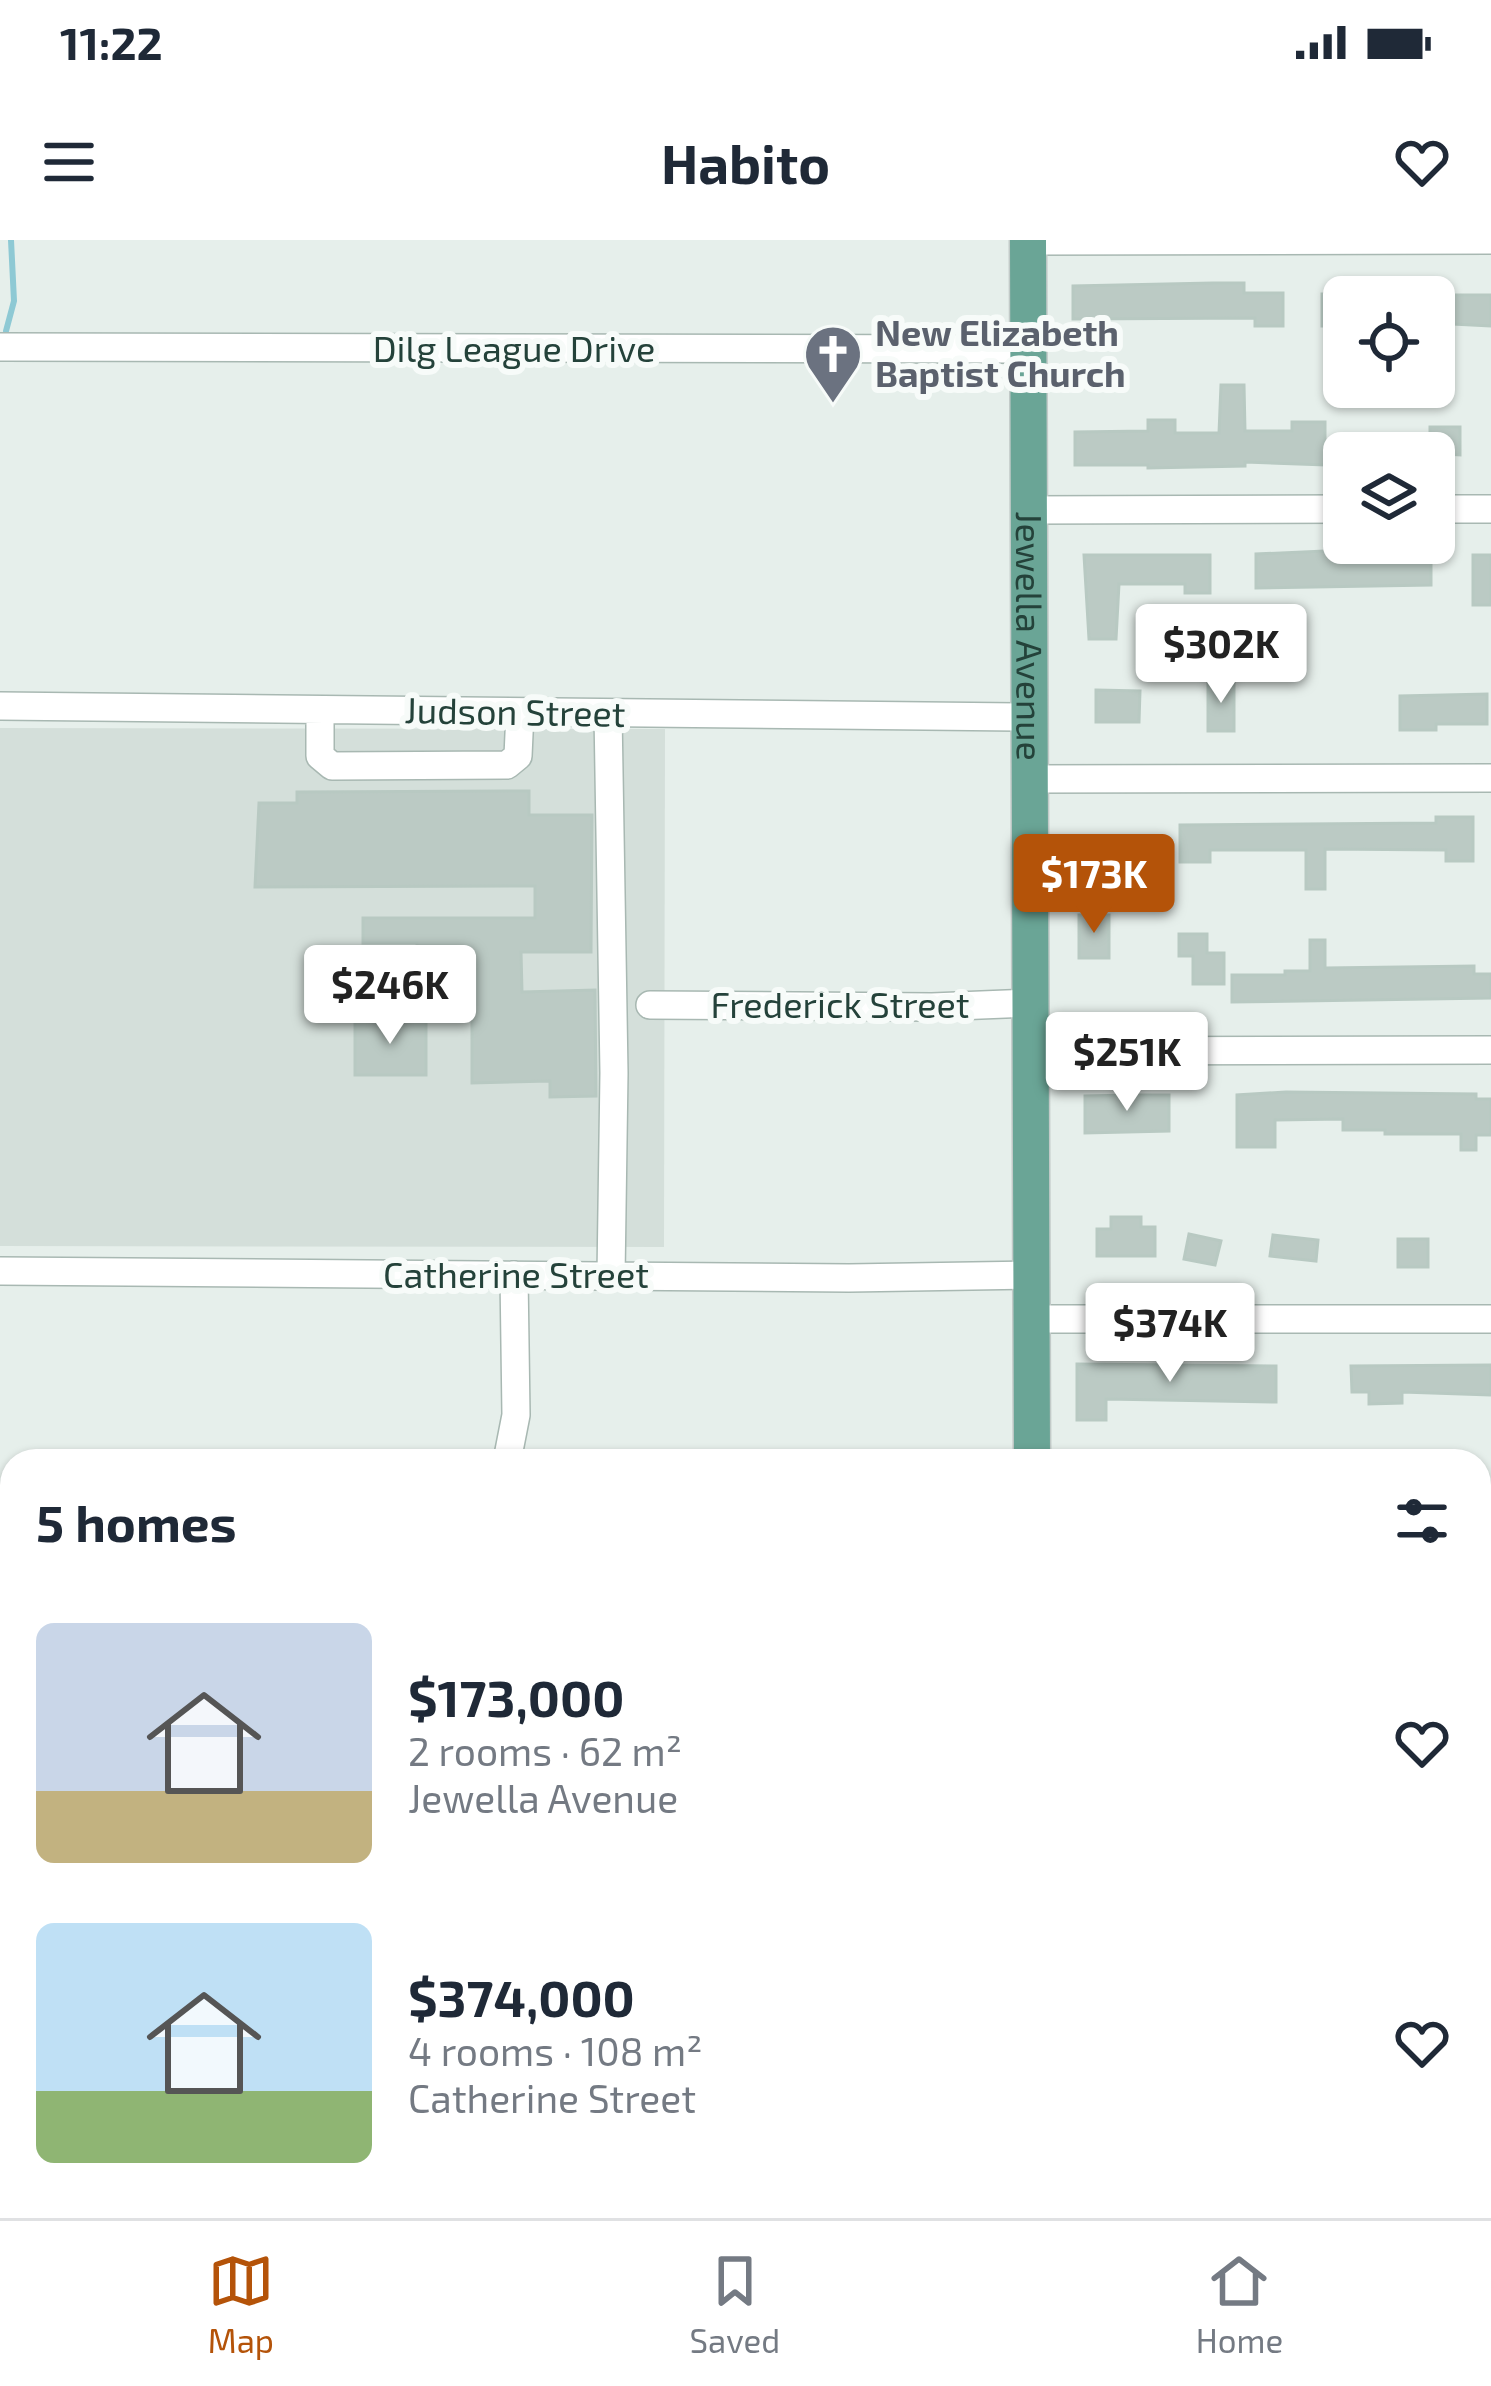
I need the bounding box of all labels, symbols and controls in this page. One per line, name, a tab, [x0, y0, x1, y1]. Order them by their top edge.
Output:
text: 11:22	[60, 15, 163, 69]
icon: menu	[36, 129, 102, 195]
icon: heart	[1389, 129, 1455, 195]
text: Habito	[661, 130, 830, 195]
map controls	[1323, 276, 1455, 564]
button: locate	[1323, 276, 1455, 408]
place label: New Elizabeth Baptist Church	[875, 310, 1126, 394]
church icon: New Elizabeth Baptist Church	[802, 323, 864, 405]
street label: Dilg League Drive	[373, 326, 655, 369]
button: layers	[1323, 432, 1455, 564]
street label: Jewella Avenue	[1009, 511, 1053, 761]
pin: $302K	[1137, 604, 1305, 706]
text: $302K	[1163, 619, 1279, 666]
street label: Judson Street	[404, 687, 626, 734]
pin: $173K	[1010, 834, 1178, 936]
text: $173K	[1041, 849, 1147, 896]
pin: $246K	[306, 945, 474, 1047]
text: $246K	[331, 960, 449, 1007]
street label: Frederick Street	[710, 982, 970, 1025]
pin: $251K	[1043, 1012, 1211, 1114]
text: $251K	[1073, 1027, 1181, 1074]
street label: Catherine Street	[383, 1252, 649, 1295]
pin: $374K	[1086, 1283, 1254, 1385]
text: $374K	[1113, 1298, 1227, 1345]
icon: filters	[1389, 1488, 1455, 1554]
text: 5 homes	[36, 1491, 237, 1552]
text: $173,000	[408, 1666, 624, 1727]
icon: home	[132, 1671, 276, 1815]
icon: heart	[1389, 1710, 1455, 1776]
text: 2 rooms · 62 m²	[408, 1727, 682, 1774]
text: Jewella Avenue	[408, 1774, 678, 1821]
text: $374,000	[408, 1966, 635, 2027]
icon: home	[132, 1971, 276, 2115]
icon: heart	[1389, 2010, 1455, 2076]
text: 4 rooms · 108 m²	[408, 2027, 702, 2074]
text: Catherine Street	[408, 2074, 696, 2121]
tab: Map	[208, 2248, 274, 2360]
tab: Saved	[690, 2248, 780, 2360]
tab: Home	[1196, 2248, 1283, 2360]

